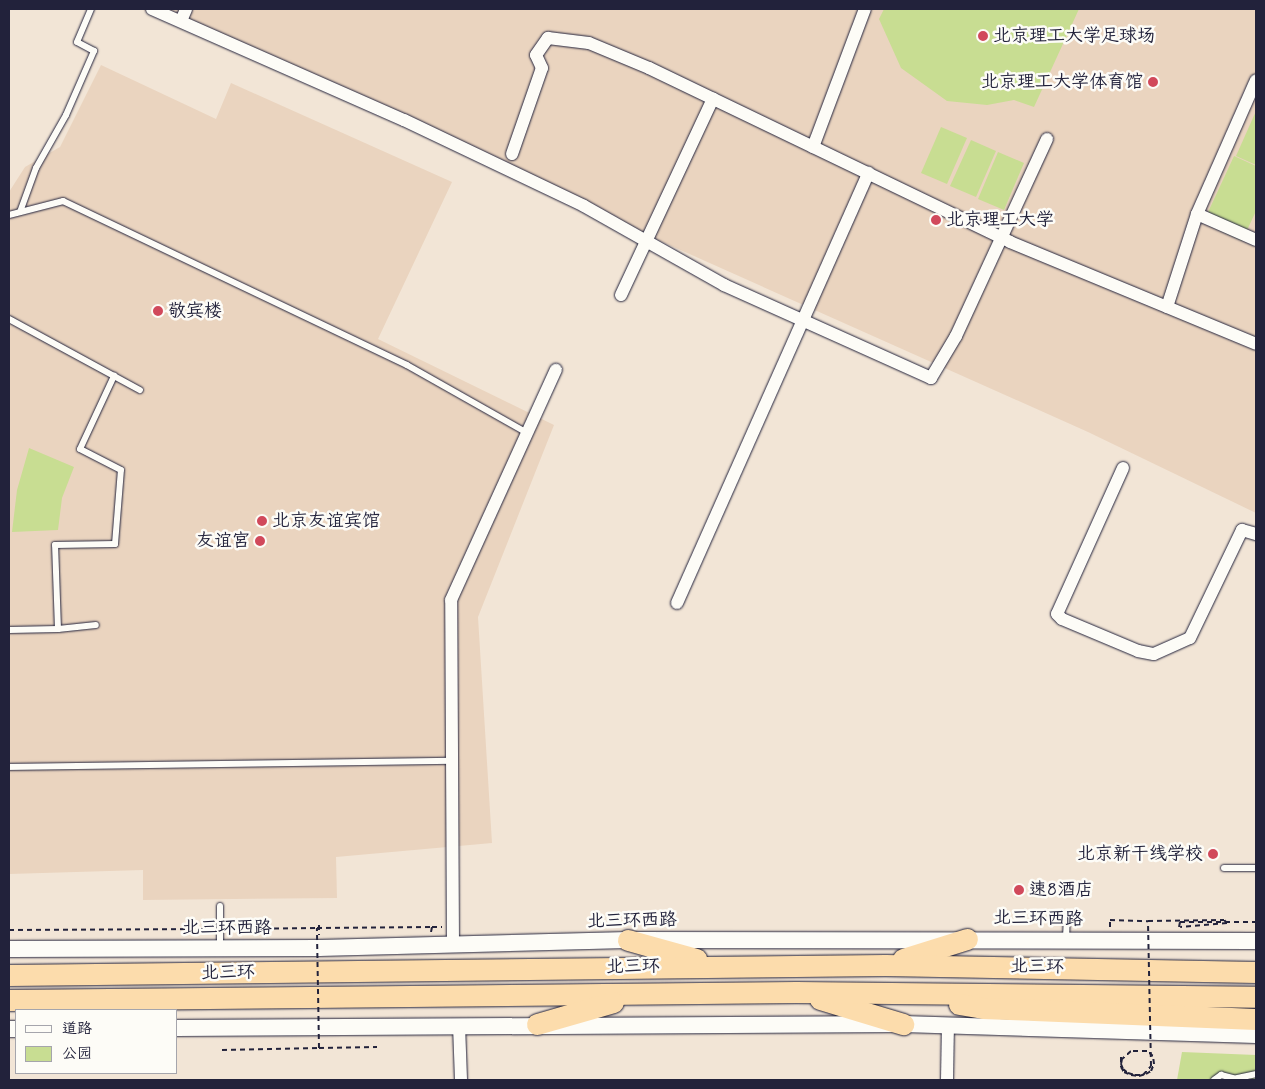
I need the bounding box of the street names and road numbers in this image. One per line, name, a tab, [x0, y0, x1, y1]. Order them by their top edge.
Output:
street label: 北三环西路	[993, 907, 1083, 931]
street label: 北三环西路	[587, 909, 677, 933]
street label: 北三环西路	[182, 917, 272, 939]
street label: 北三环	[606, 956, 660, 978]
street label: 北三环	[1010, 956, 1064, 978]
street label: 北三环	[201, 962, 255, 984]

